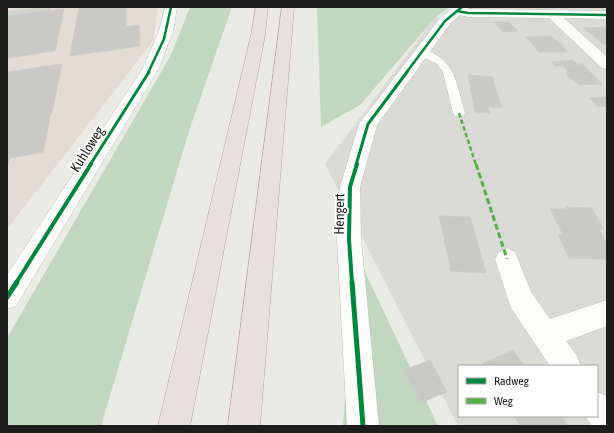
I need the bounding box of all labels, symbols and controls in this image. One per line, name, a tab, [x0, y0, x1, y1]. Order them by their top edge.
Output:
street label: Kuhloweg	[67, 123, 107, 175]
street label: Hengert	[331, 193, 347, 235]
legend	[458, 365, 598, 417]
text: Radweg	[494, 374, 530, 388]
text: Weg	[494, 394, 514, 408]

